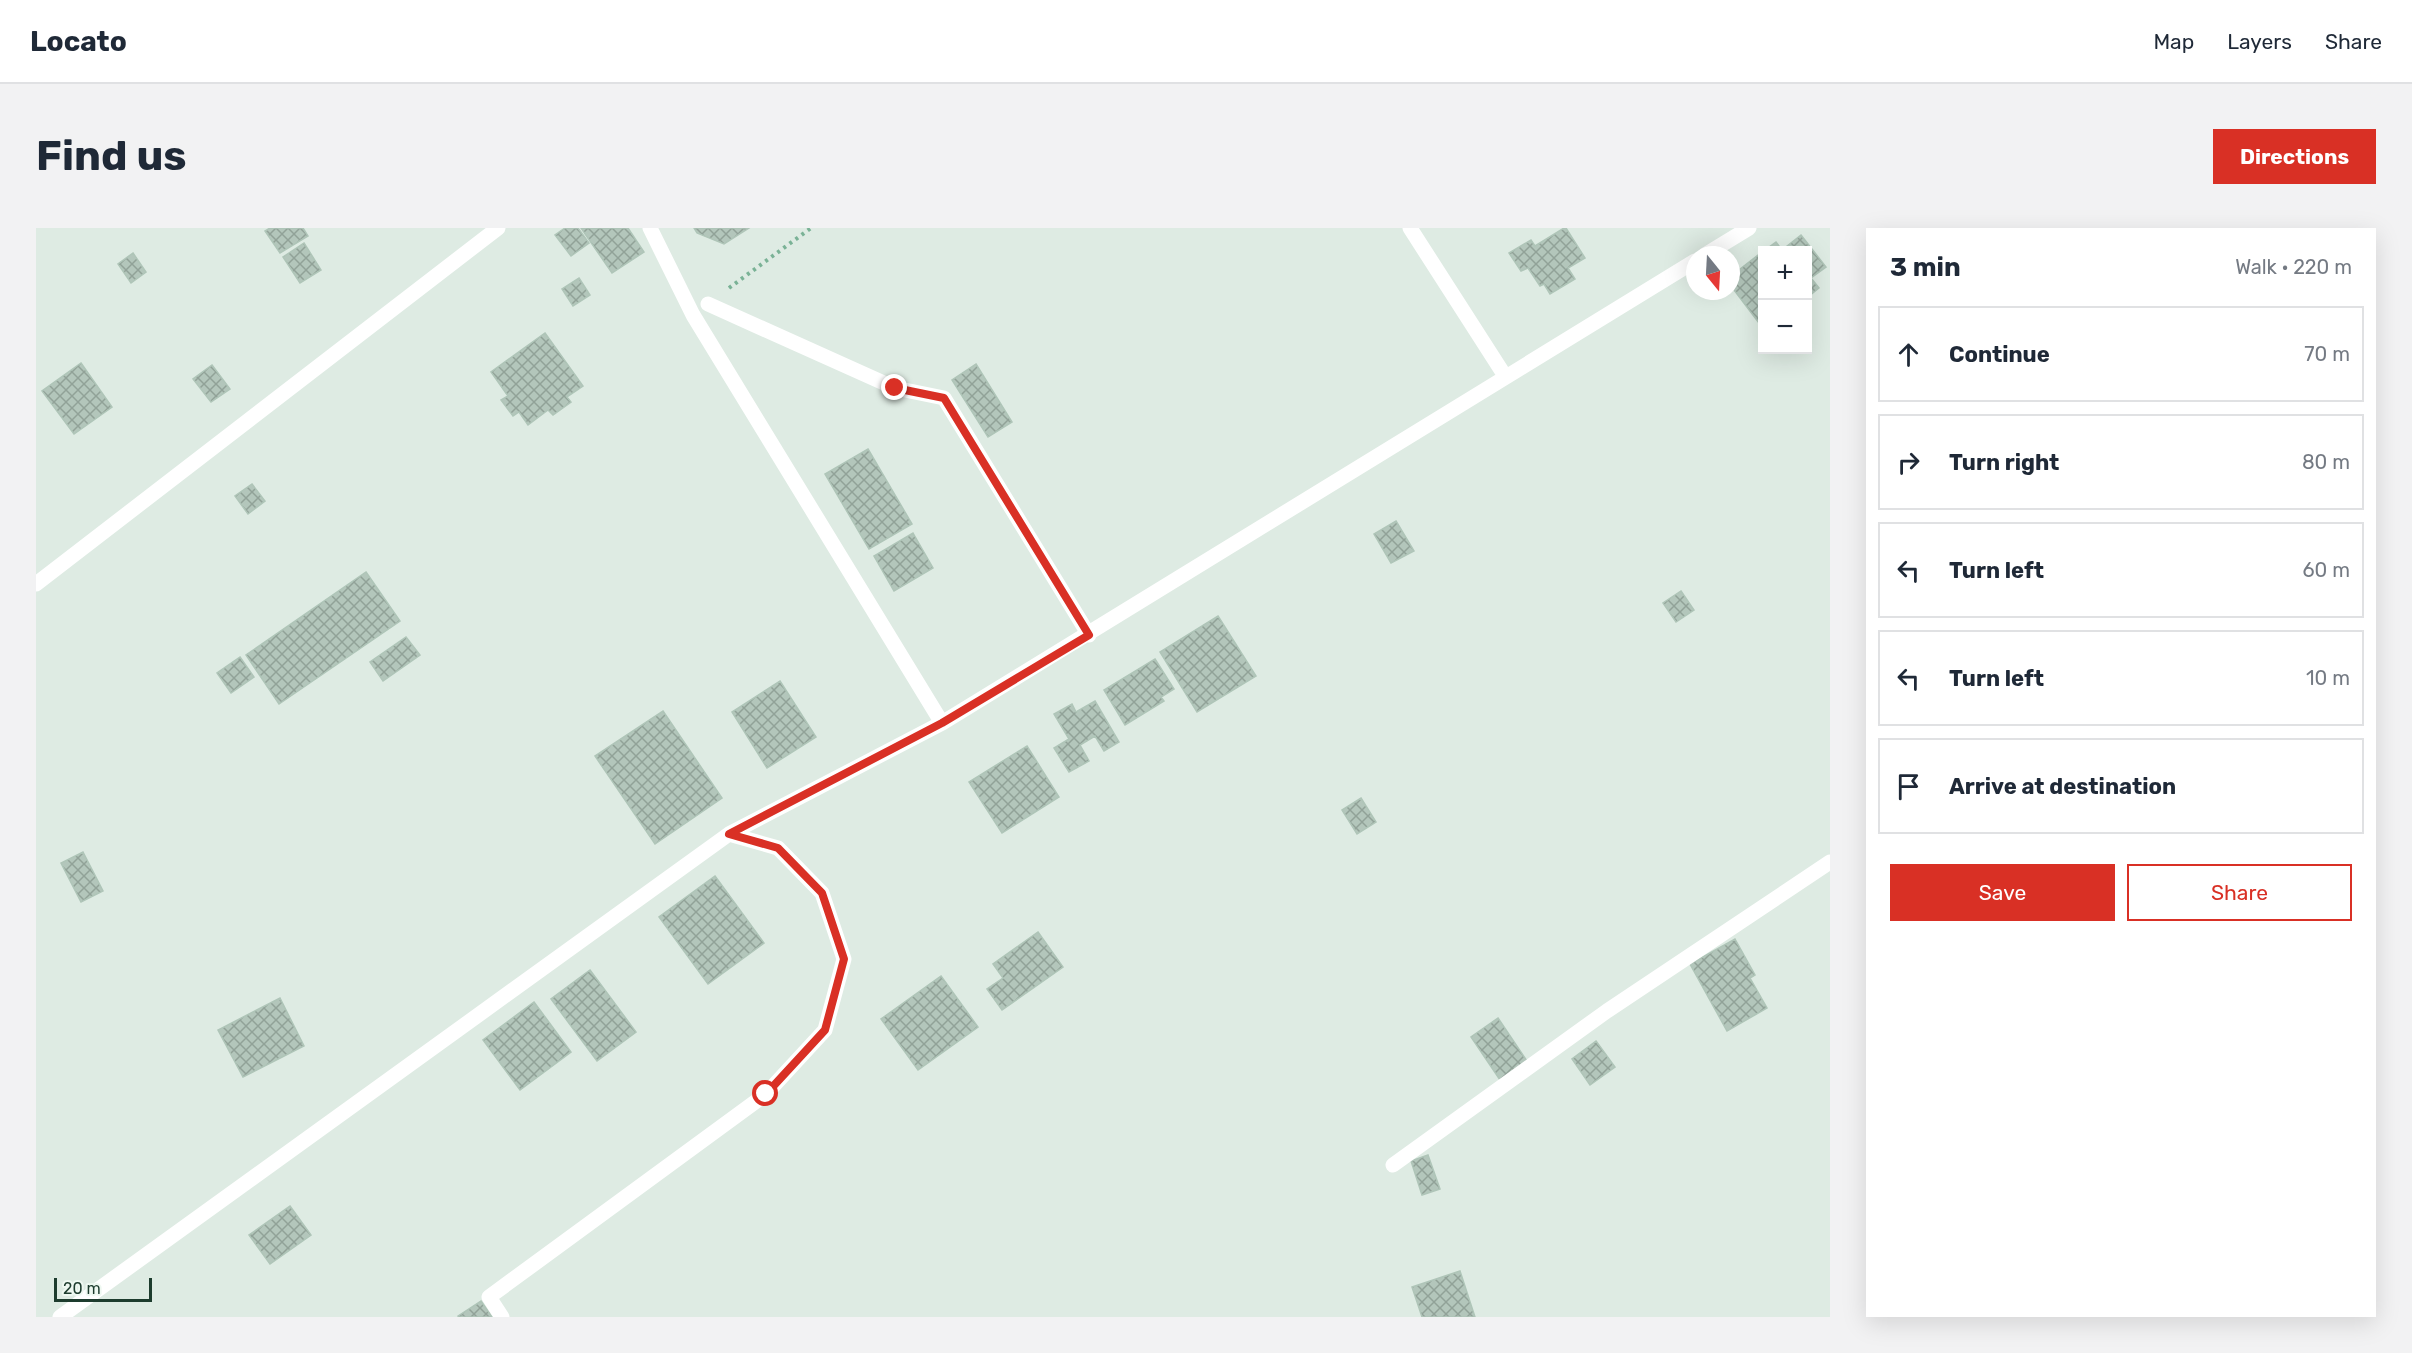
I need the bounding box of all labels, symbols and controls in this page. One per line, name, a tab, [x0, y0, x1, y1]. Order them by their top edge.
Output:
text: Locato	[30, 25, 127, 58]
text: Map	[2153, 29, 2194, 54]
text: Layers	[2227, 29, 2292, 54]
text: Share	[2325, 29, 2382, 54]
button: Directions	[2213, 129, 2376, 184]
text: Find us	[36, 131, 187, 181]
north arrow	[1686, 246, 1740, 300]
map controls	[1758, 246, 1812, 354]
button: +	[1758, 246, 1812, 300]
text: 3 min	[1890, 252, 1961, 283]
text: Walk · 220 m	[2235, 255, 2352, 279]
button: −	[1758, 300, 1812, 354]
icon: ahead	[1892, 338, 1925, 371]
text: Continue	[1949, 341, 2050, 368]
text: 70 m	[2304, 342, 2350, 366]
route end	[881, 374, 907, 400]
icon: right	[1892, 446, 1925, 479]
text: Turn right	[1949, 449, 2059, 476]
text: 80 m	[2302, 450, 2350, 474]
icon: left	[1892, 554, 1925, 587]
text: Turn left	[1949, 557, 2044, 584]
text: 60 m	[2303, 558, 2350, 582]
icon: left	[1892, 662, 1925, 695]
text: Turn left	[1949, 665, 2044, 692]
text: 10 m	[2306, 666, 2350, 690]
icon: arrive	[1892, 770, 1925, 803]
text: Arrive at destination	[1949, 773, 2176, 800]
button: Save	[1890, 864, 2115, 921]
button: Share	[2127, 864, 2352, 921]
route start	[752, 1080, 778, 1106]
scale bar	[54, 1275, 152, 1302]
text: 20 m	[63, 1279, 101, 1298]

